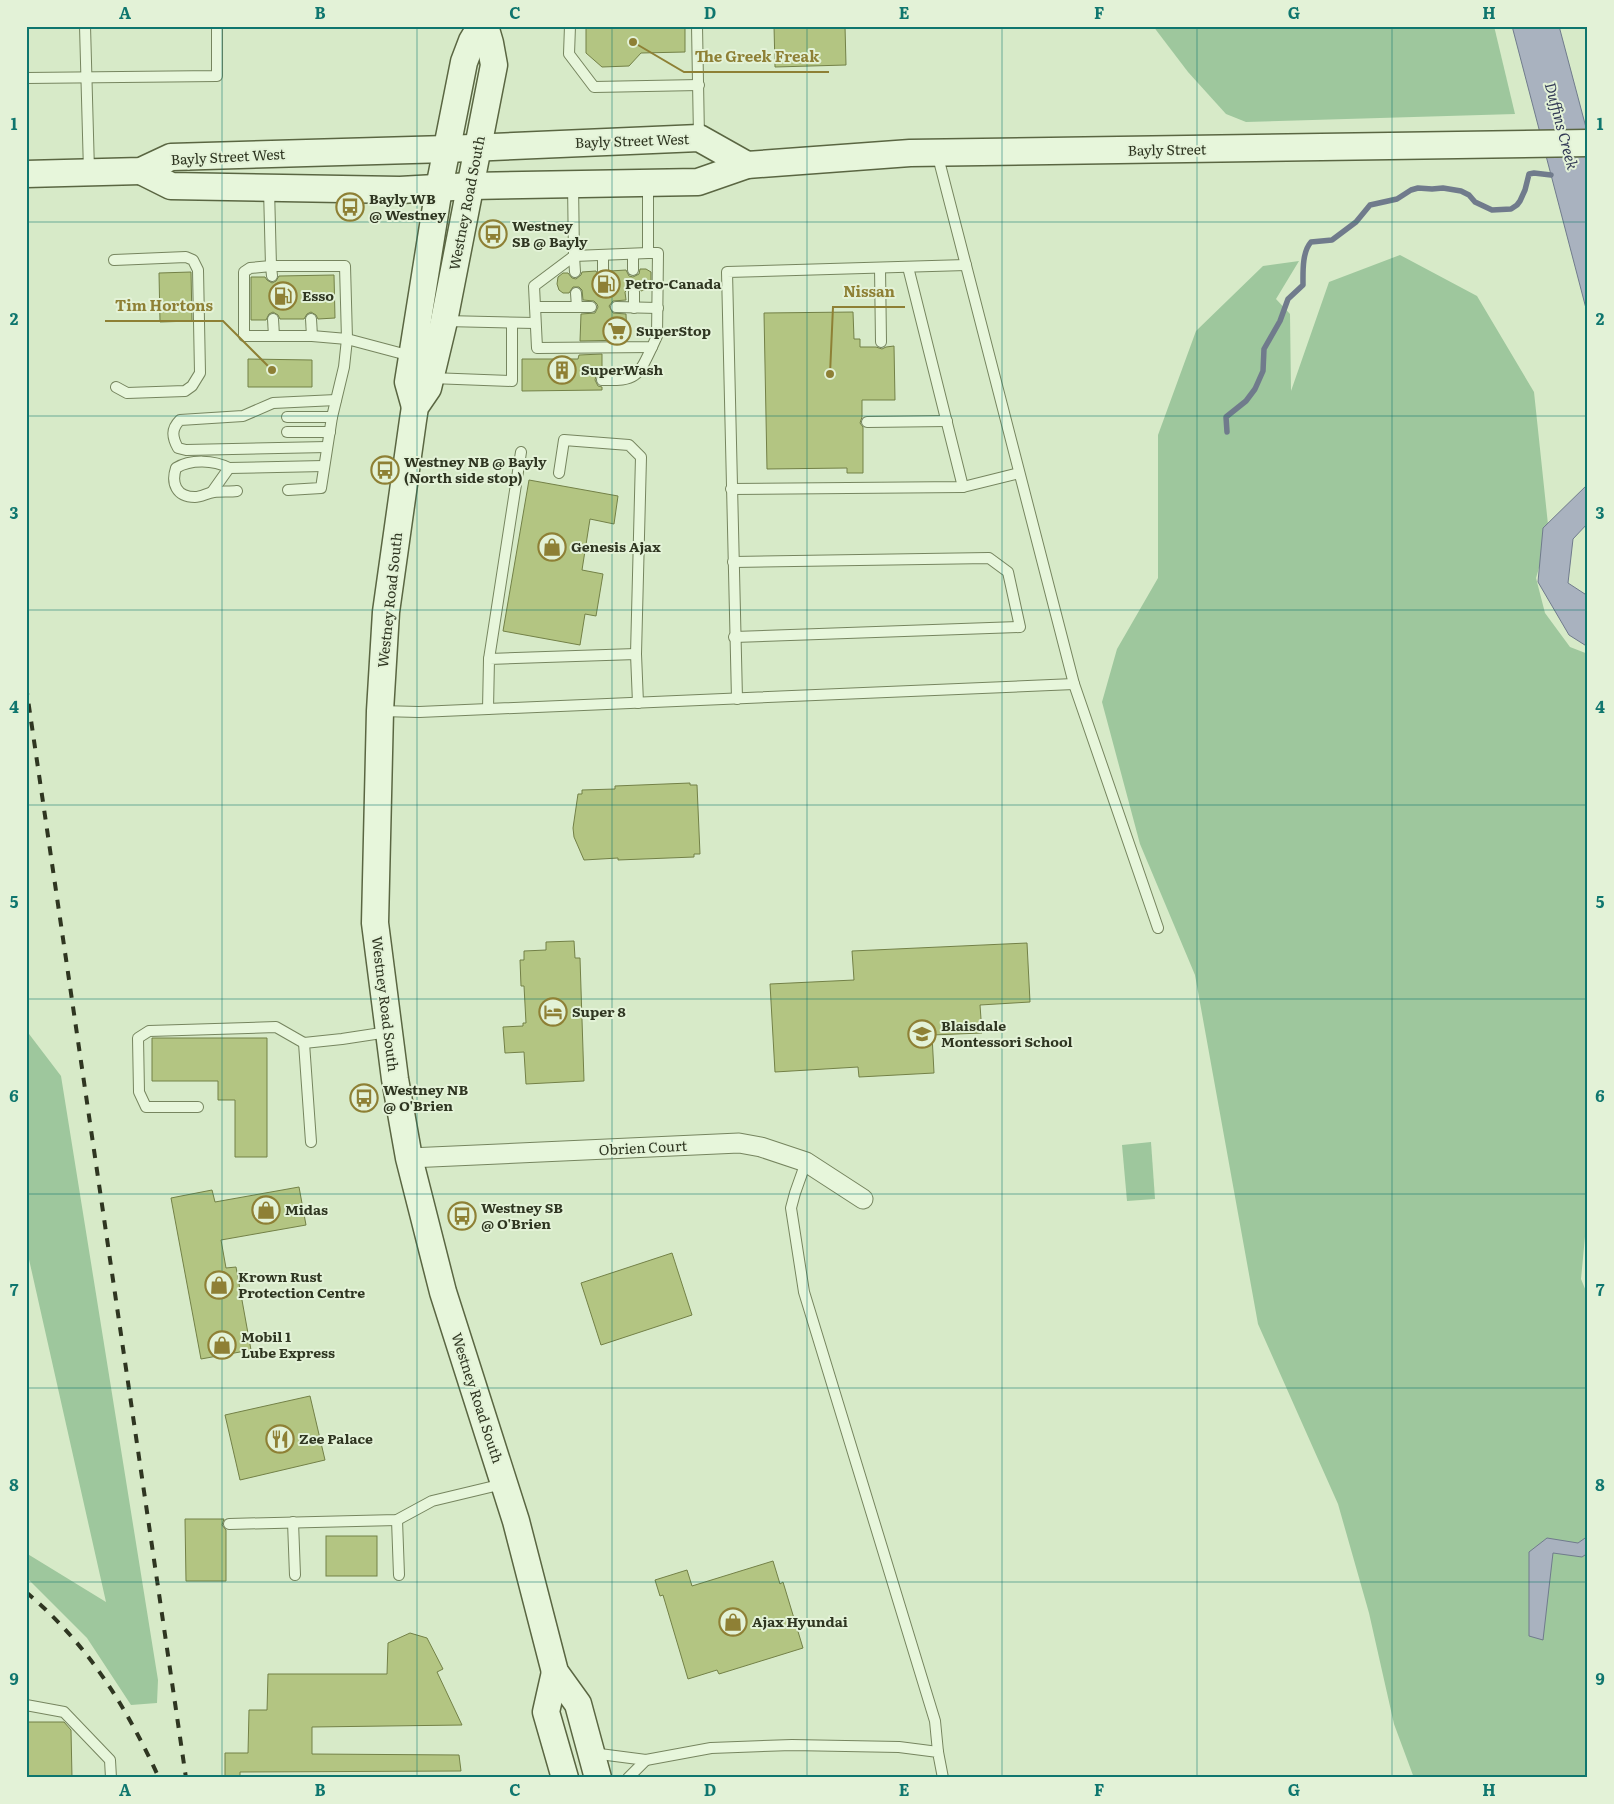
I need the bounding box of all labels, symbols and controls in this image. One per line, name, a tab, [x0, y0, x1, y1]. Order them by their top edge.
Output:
text: A	[119, 0, 131, 24]
text: B	[314, 0, 326, 24]
text: C	[509, 0, 521, 24]
text: D	[704, 0, 716, 24]
text: E	[899, 0, 910, 24]
text: F	[1094, 0, 1104, 24]
text: G	[1288, 0, 1300, 24]
text: H	[1482, 0, 1496, 24]
callout: The Greek Freak	[684, 42, 829, 72]
text: The Greek Freak	[695, 44, 820, 67]
water label: Duffins Creek	[1540, 79, 1585, 173]
text: 1	[11, 111, 18, 135]
text: 1	[1597, 111, 1604, 135]
street label: Bayly Street West	[574, 128, 690, 152]
street label: Westney Road South	[443, 134, 489, 272]
street label: Bayly Street	[1127, 138, 1207, 160]
street label: Bayly Street West	[170, 143, 286, 169]
place label: Bayly WB @ Westney	[369, 188, 446, 224]
bus stop icon: Bayly WB @ Westney	[335, 192, 365, 222]
place label: Westney SB @ Bayly	[512, 215, 588, 251]
bus stop icon: Westney SB @ Bayly	[478, 219, 508, 249]
fuel station icon: Petro-Canada	[591, 269, 621, 299]
place label: Petro-Canada	[625, 273, 722, 293]
callout: Nissan	[833, 277, 905, 307]
text: Nissan	[843, 279, 895, 302]
fuel station icon: Esso	[268, 281, 298, 311]
place label: Esso	[302, 285, 334, 305]
callout: Tim Hortons	[105, 291, 223, 321]
text: Tim Hortons	[115, 293, 213, 316]
text: 2	[10, 306, 19, 330]
text: 2	[1596, 306, 1605, 330]
supermarket icon: SuperStop	[602, 316, 632, 346]
place label: SuperStop	[636, 320, 711, 340]
building icon: SuperWash	[547, 355, 577, 385]
place label: SuperWash	[581, 359, 664, 379]
place label: Westney NB @ Bayly (North side stop)	[404, 451, 547, 487]
bus stop icon: Westney NB @ Bayly (North side stop)	[370, 455, 400, 485]
text: 3	[10, 500, 19, 524]
text: 3	[1596, 500, 1605, 524]
street label: Westney Road South	[372, 531, 406, 669]
shop icon: Genesis Ajax	[537, 532, 567, 562]
place label: Genesis Ajax	[571, 536, 661, 556]
text: 4	[9, 694, 19, 718]
text: 4	[1595, 694, 1605, 718]
text: 5	[10, 889, 19, 913]
text: 5	[1596, 889, 1605, 913]
street label: Westney Road South	[368, 935, 404, 1073]
hotel icon: Super 8	[538, 997, 568, 1027]
place label: Super 8	[572, 1001, 626, 1021]
place label: Blaisdale Montessori School	[941, 1015, 1073, 1051]
school or university icon: Blaisdale Montessori School	[907, 1019, 937, 1049]
place label: Westney NB @ O'Brien	[383, 1079, 468, 1115]
text: 6	[9, 1083, 19, 1107]
bus stop icon: Westney NB @ O'Brien	[349, 1083, 379, 1113]
text: 6	[1595, 1083, 1605, 1107]
street label: Obrien Court	[598, 1135, 688, 1159]
shop icon: Midas	[251, 1195, 281, 1225]
place label: Westney SB @ O'Brien	[481, 1197, 563, 1233]
place label: Midas	[285, 1199, 328, 1219]
bus stop icon: Westney SB @ O'Brien	[447, 1201, 477, 1231]
place label: Krown Rust Protection Centre	[238, 1266, 365, 1302]
shop icon: Krown Rust Protection Centre	[204, 1270, 234, 1300]
text: 7	[10, 1277, 19, 1301]
text: 7	[1596, 1277, 1605, 1301]
place label: Mobil 1 Lube Express	[241, 1326, 335, 1362]
shop icon: Mobil 1 Lube Express	[207, 1330, 237, 1360]
street label: Westney Road South	[447, 1330, 509, 1466]
restaurant icon: Zee Palace	[265, 1424, 295, 1454]
place label: Zee Palace	[299, 1428, 373, 1448]
text: 8	[9, 1472, 19, 1496]
text: 8	[1595, 1472, 1605, 1496]
shop icon: Ajax Hyundai	[718, 1607, 748, 1637]
place label: Ajax Hyundai	[752, 1611, 848, 1631]
text: 9	[9, 1666, 19, 1690]
text: 9	[1595, 1666, 1605, 1690]
text: A	[119, 1777, 131, 1801]
text: B	[314, 1777, 326, 1801]
text: C	[509, 1777, 521, 1801]
text: D	[704, 1777, 716, 1801]
text: E	[899, 1777, 910, 1801]
text: F	[1094, 1777, 1104, 1801]
text: G	[1288, 1777, 1300, 1801]
text: H	[1482, 1777, 1496, 1801]

